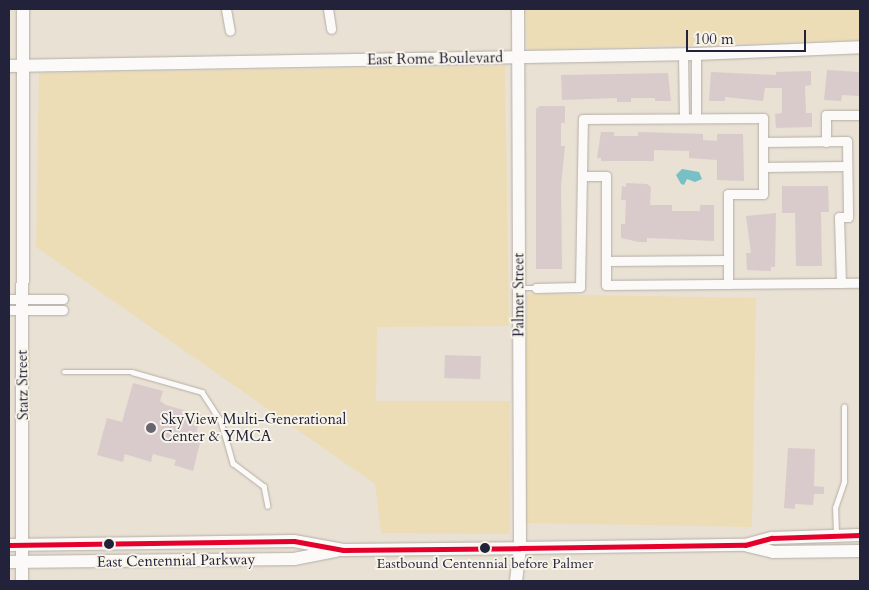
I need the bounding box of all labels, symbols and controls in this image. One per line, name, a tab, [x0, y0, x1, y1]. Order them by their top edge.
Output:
scale bar	[689, 20, 809, 52]
text: 100 m	[694, 29, 734, 49]
street label: East Rome Boulevard	[367, 49, 503, 69]
street label: Palmer Street	[510, 253, 528, 337]
street label: Statz Street	[13, 350, 33, 420]
place label: SkyView Multi-Generational Center & YMCA	[161, 410, 346, 445]
marker: SkyView Multi-Generational Center & YMCA	[145, 422, 157, 434]
unlabelled marker	[104, 539, 114, 549]
marker: Eastbound Centennial before Palmer	[480, 543, 490, 553]
street label: East Centennial Parkway	[96, 551, 256, 571]
place label: Eastbound Centennial before Palmer	[377, 556, 593, 572]

